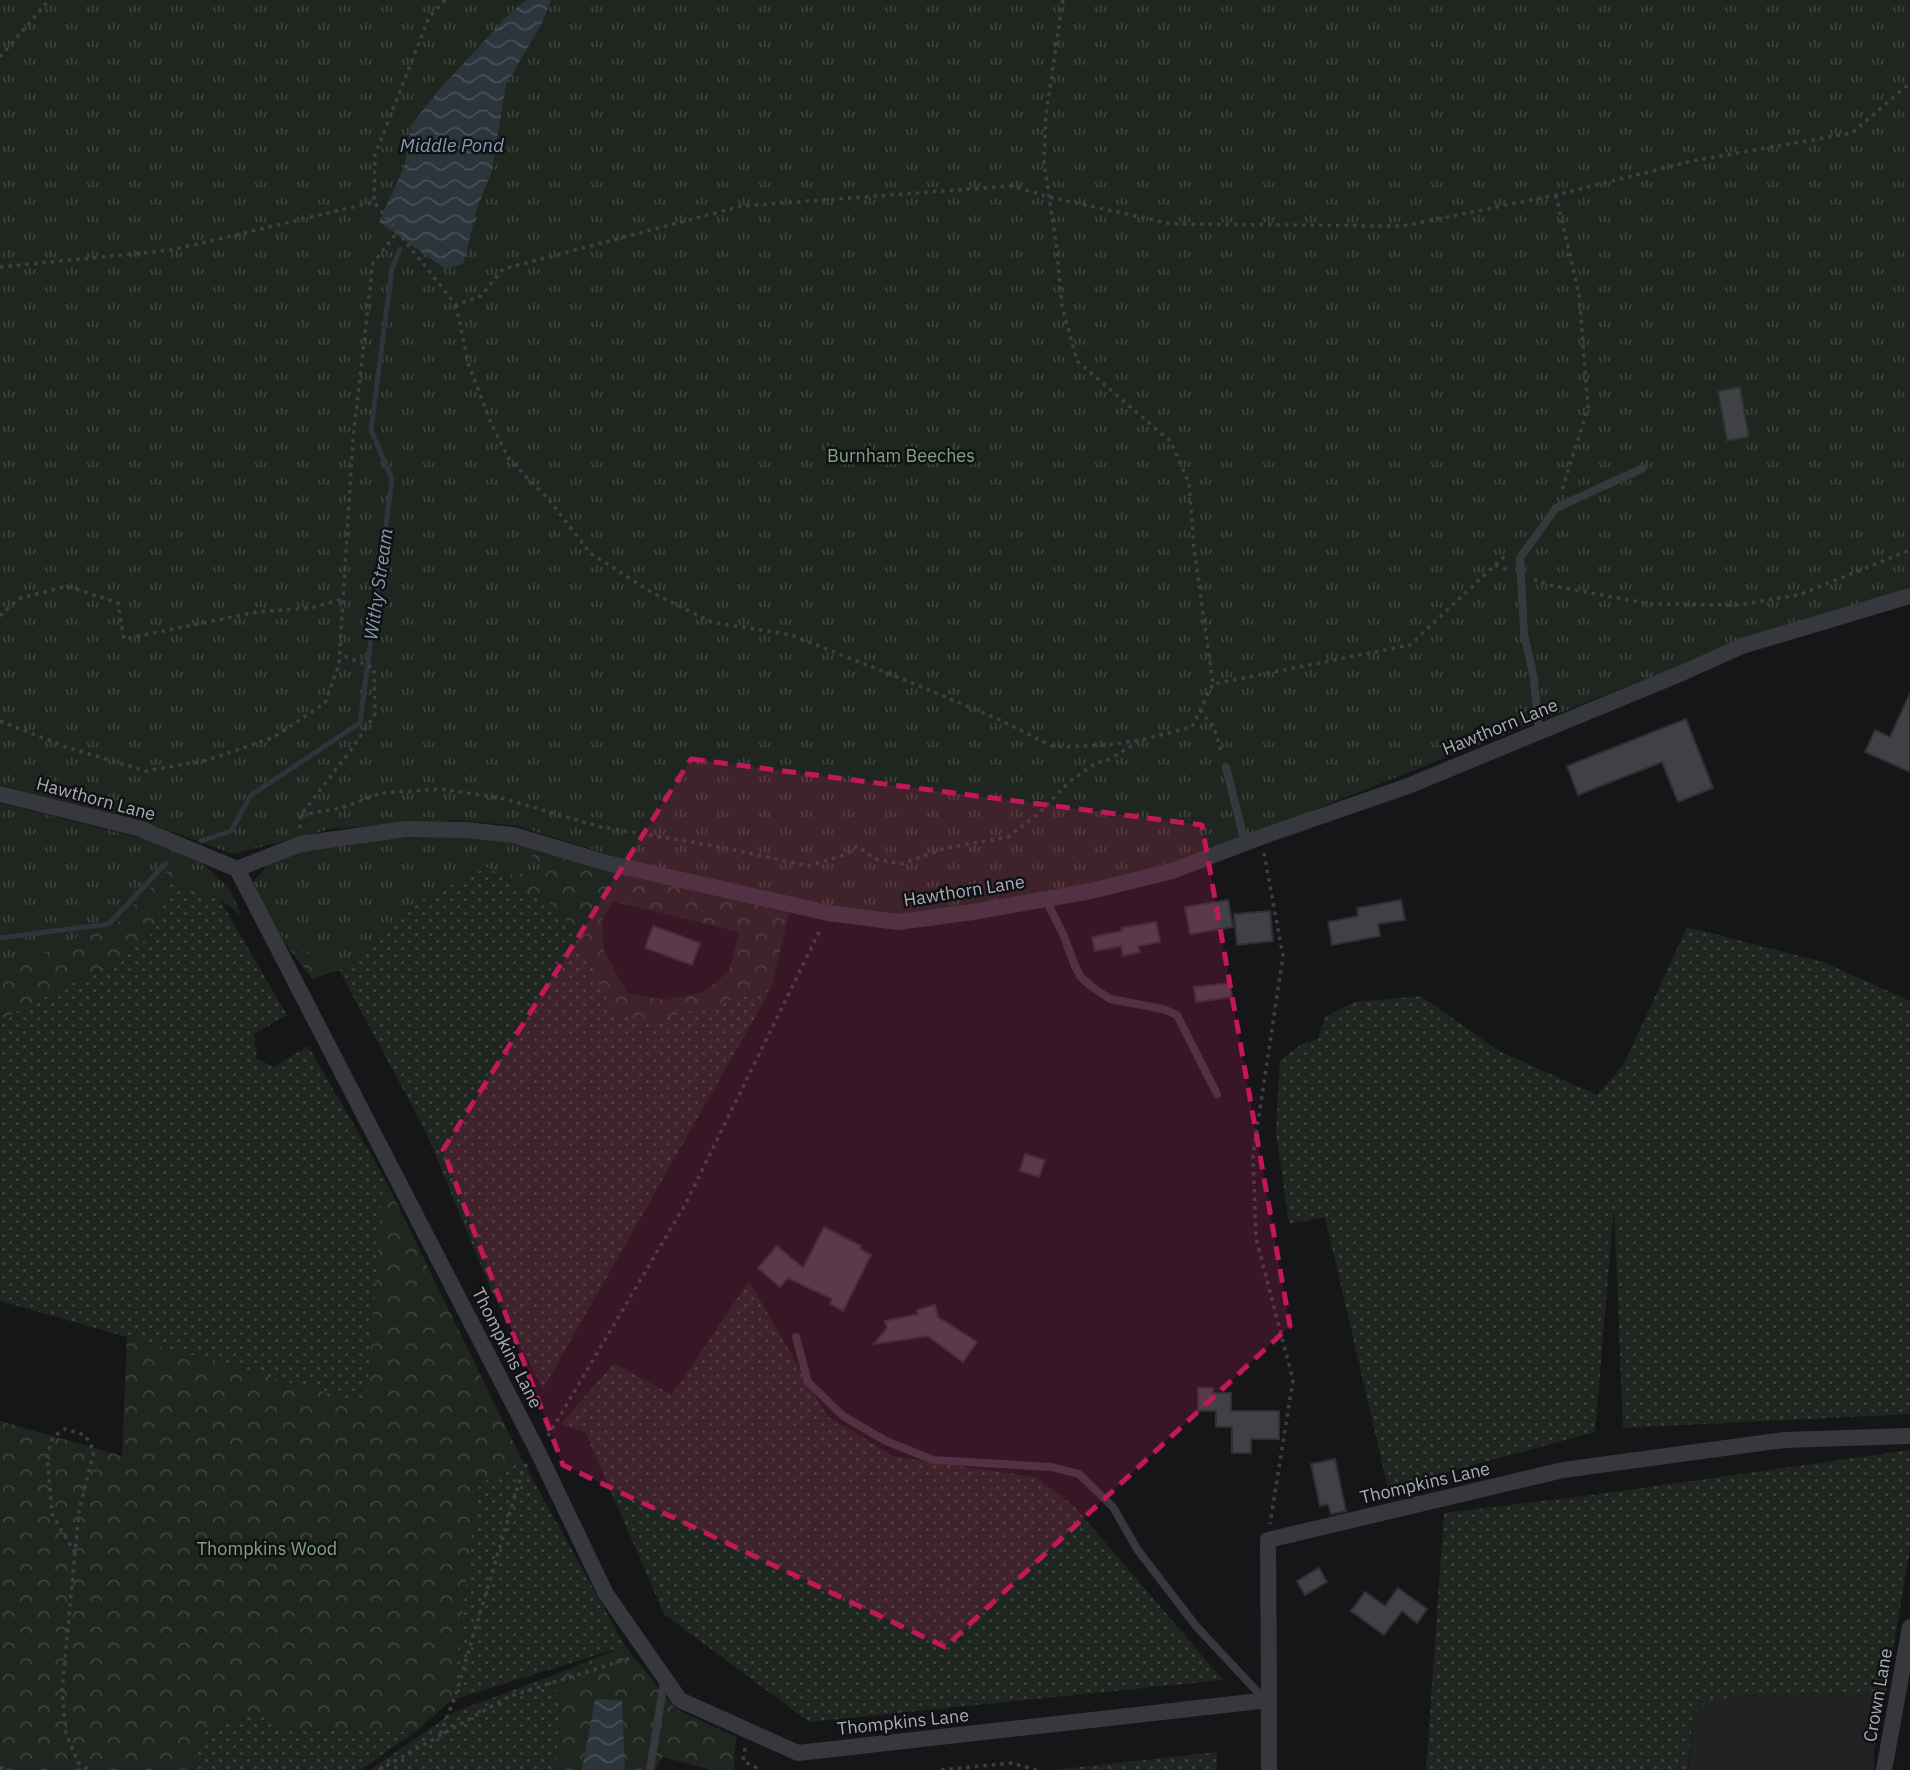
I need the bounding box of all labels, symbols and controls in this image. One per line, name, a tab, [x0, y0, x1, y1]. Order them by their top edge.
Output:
water label: Middle Pond	[400, 133, 505, 157]
park label: Burnham Beeches	[827, 444, 975, 467]
water label: Withy Stream	[358, 527, 398, 641]
street label: Hawthorn Lane	[1439, 693, 1561, 760]
street label: Hawthorn Lane	[34, 772, 158, 826]
street label: Hawthorn Lane	[902, 870, 1026, 911]
street label: Thompkins Lane	[467, 1283, 548, 1412]
street label: Thompkins Lane	[1358, 1456, 1492, 1509]
park label: Thompkins Wood	[197, 1537, 337, 1560]
street label: Crown Lane	[1858, 1646, 1897, 1744]
street label: Thompkins Lane	[836, 1703, 970, 1740]

